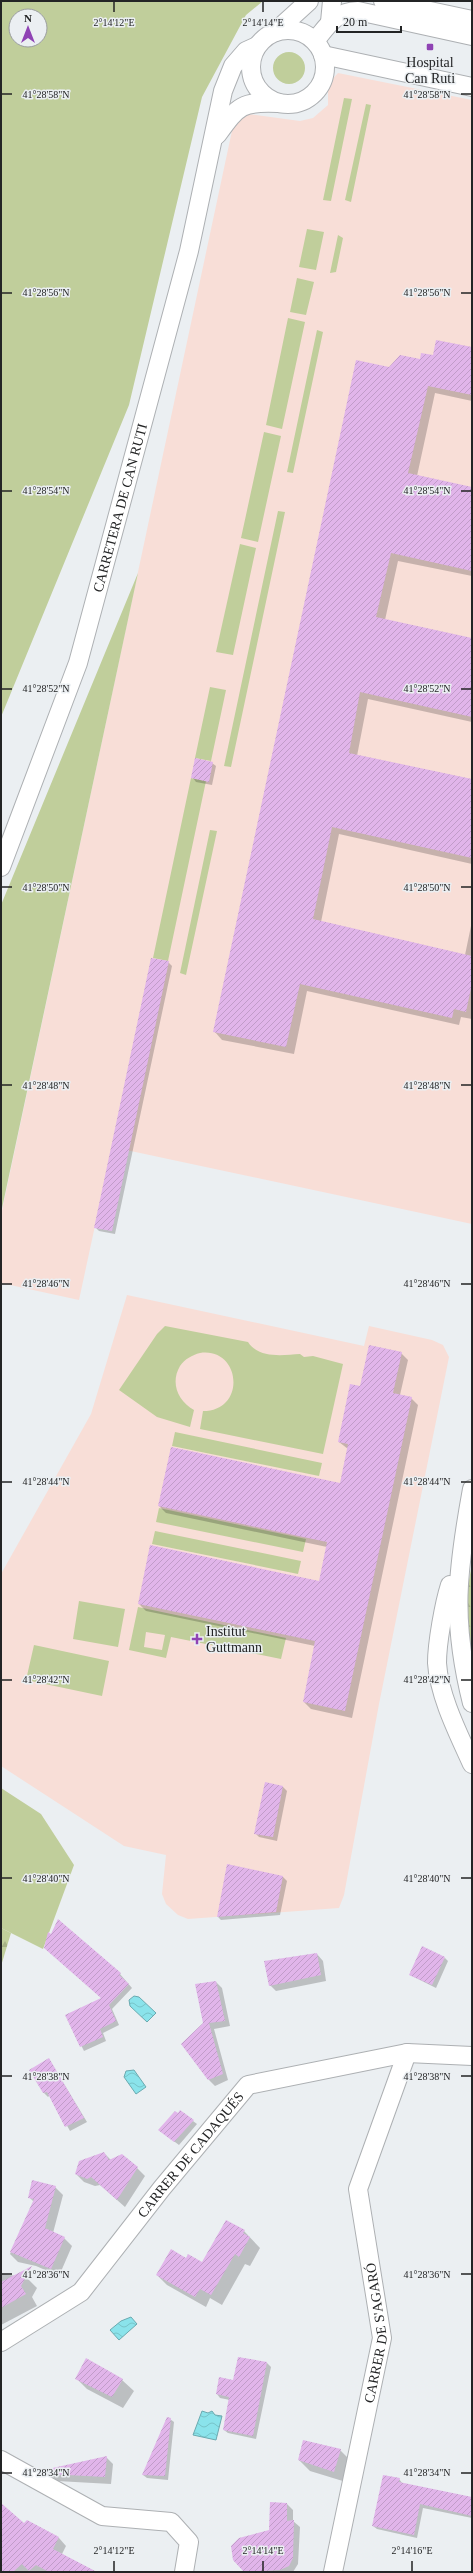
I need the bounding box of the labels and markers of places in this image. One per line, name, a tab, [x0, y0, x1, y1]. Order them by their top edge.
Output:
marker: Hospital Can Ruti	[425, 42, 435, 52]
place label: Hospital Can Ruti	[405, 55, 455, 86]
place label: Institut Guttmann	[206, 1624, 262, 1655]
marker: Institut Guttmann	[191, 1633, 203, 1645]

